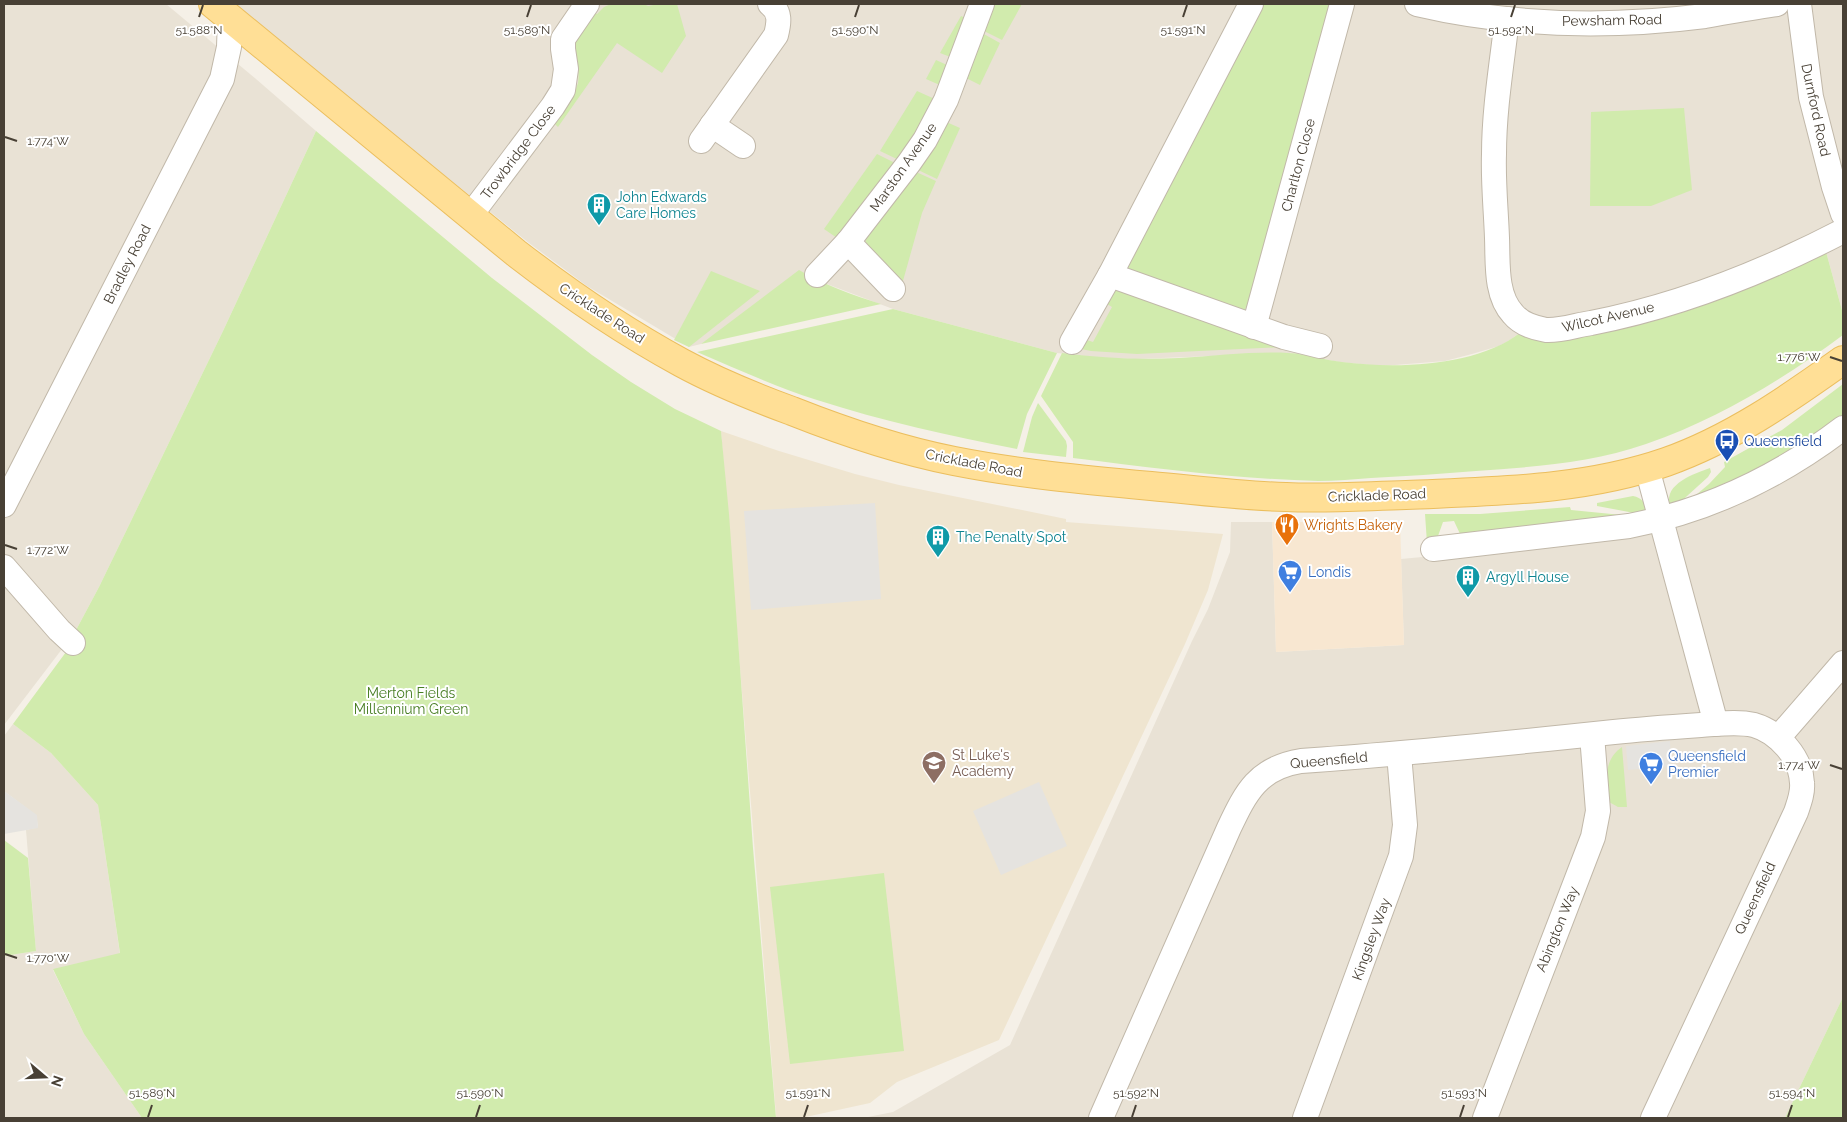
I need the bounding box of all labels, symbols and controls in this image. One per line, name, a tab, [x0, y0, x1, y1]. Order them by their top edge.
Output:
street label: Pewsham Road	[1562, 11, 1662, 29]
text: 51.588°N	[175, 23, 223, 37]
text: 51.589°N	[504, 23, 550, 37]
text: 51.590°N	[831, 23, 879, 37]
text: 51.591°N	[1161, 23, 1205, 37]
text: 51.592°N	[1488, 23, 1534, 37]
street label: Durnford Road	[1798, 62, 1834, 158]
street label: Trowbridge Close	[477, 102, 559, 202]
street label: Charlton Close	[1278, 117, 1318, 213]
street label: Marston Avenue	[866, 119, 940, 215]
text: 1.774°W	[27, 134, 69, 148]
place label: John Edwards Care Homes	[616, 189, 707, 221]
building icon: John Edwards Care Homes	[586, 192, 612, 226]
street label: Bradley Road	[100, 222, 154, 306]
street label: Cricklade Road	[556, 280, 648, 346]
street label: Wilcot Avenue	[1560, 299, 1656, 335]
text: 1.776°W	[1778, 350, 1821, 364]
bus stop icon: Queensfield	[1714, 428, 1740, 462]
place label: Queensfield	[1744, 433, 1822, 449]
street label: Cricklade Road	[924, 446, 1024, 480]
street label: Cricklade Road	[1328, 485, 1426, 505]
restaurant icon: Wrights Bakery	[1274, 512, 1300, 546]
place label: Wrights Bakery	[1304, 517, 1403, 533]
building icon: The Penalty Spot	[925, 524, 951, 558]
place label: The Penalty Spot	[956, 529, 1067, 545]
text: 1.772°W	[27, 543, 69, 557]
supermarket icon: Londis	[1277, 559, 1303, 593]
place label: Londis	[1308, 564, 1351, 580]
building icon: Argyll House	[1455, 564, 1481, 598]
place label: Argyll House	[1486, 569, 1569, 585]
park label: Merton Fields Millennium Green	[354, 685, 468, 717]
place label: St Luke's Academy	[952, 747, 1014, 779]
place label: Queensfield Premier	[1668, 748, 1746, 780]
street label: Queensfield	[1289, 749, 1369, 771]
school or university icon: St Luke's Academy	[921, 750, 947, 784]
supermarket icon: Queensfield Premier	[1638, 751, 1664, 785]
text: 1.774°W	[1778, 758, 1820, 772]
street label: Queensfield	[1731, 859, 1779, 937]
street label: Abington Way	[1533, 883, 1582, 974]
street label: Kingsley Way	[1349, 895, 1393, 982]
text: 1.770°W	[27, 951, 70, 965]
north arrow	[20, 1052, 70, 1102]
text: N	[48, 1074, 67, 1089]
text: 51.589°N	[129, 1086, 175, 1100]
text: 51.590°N	[456, 1086, 504, 1100]
text: 51.591°N	[786, 1086, 830, 1100]
text: 51.592°N	[1113, 1086, 1159, 1100]
text: 51.593°N	[1441, 1086, 1487, 1100]
text: 51.594°N	[1769, 1086, 1815, 1100]

